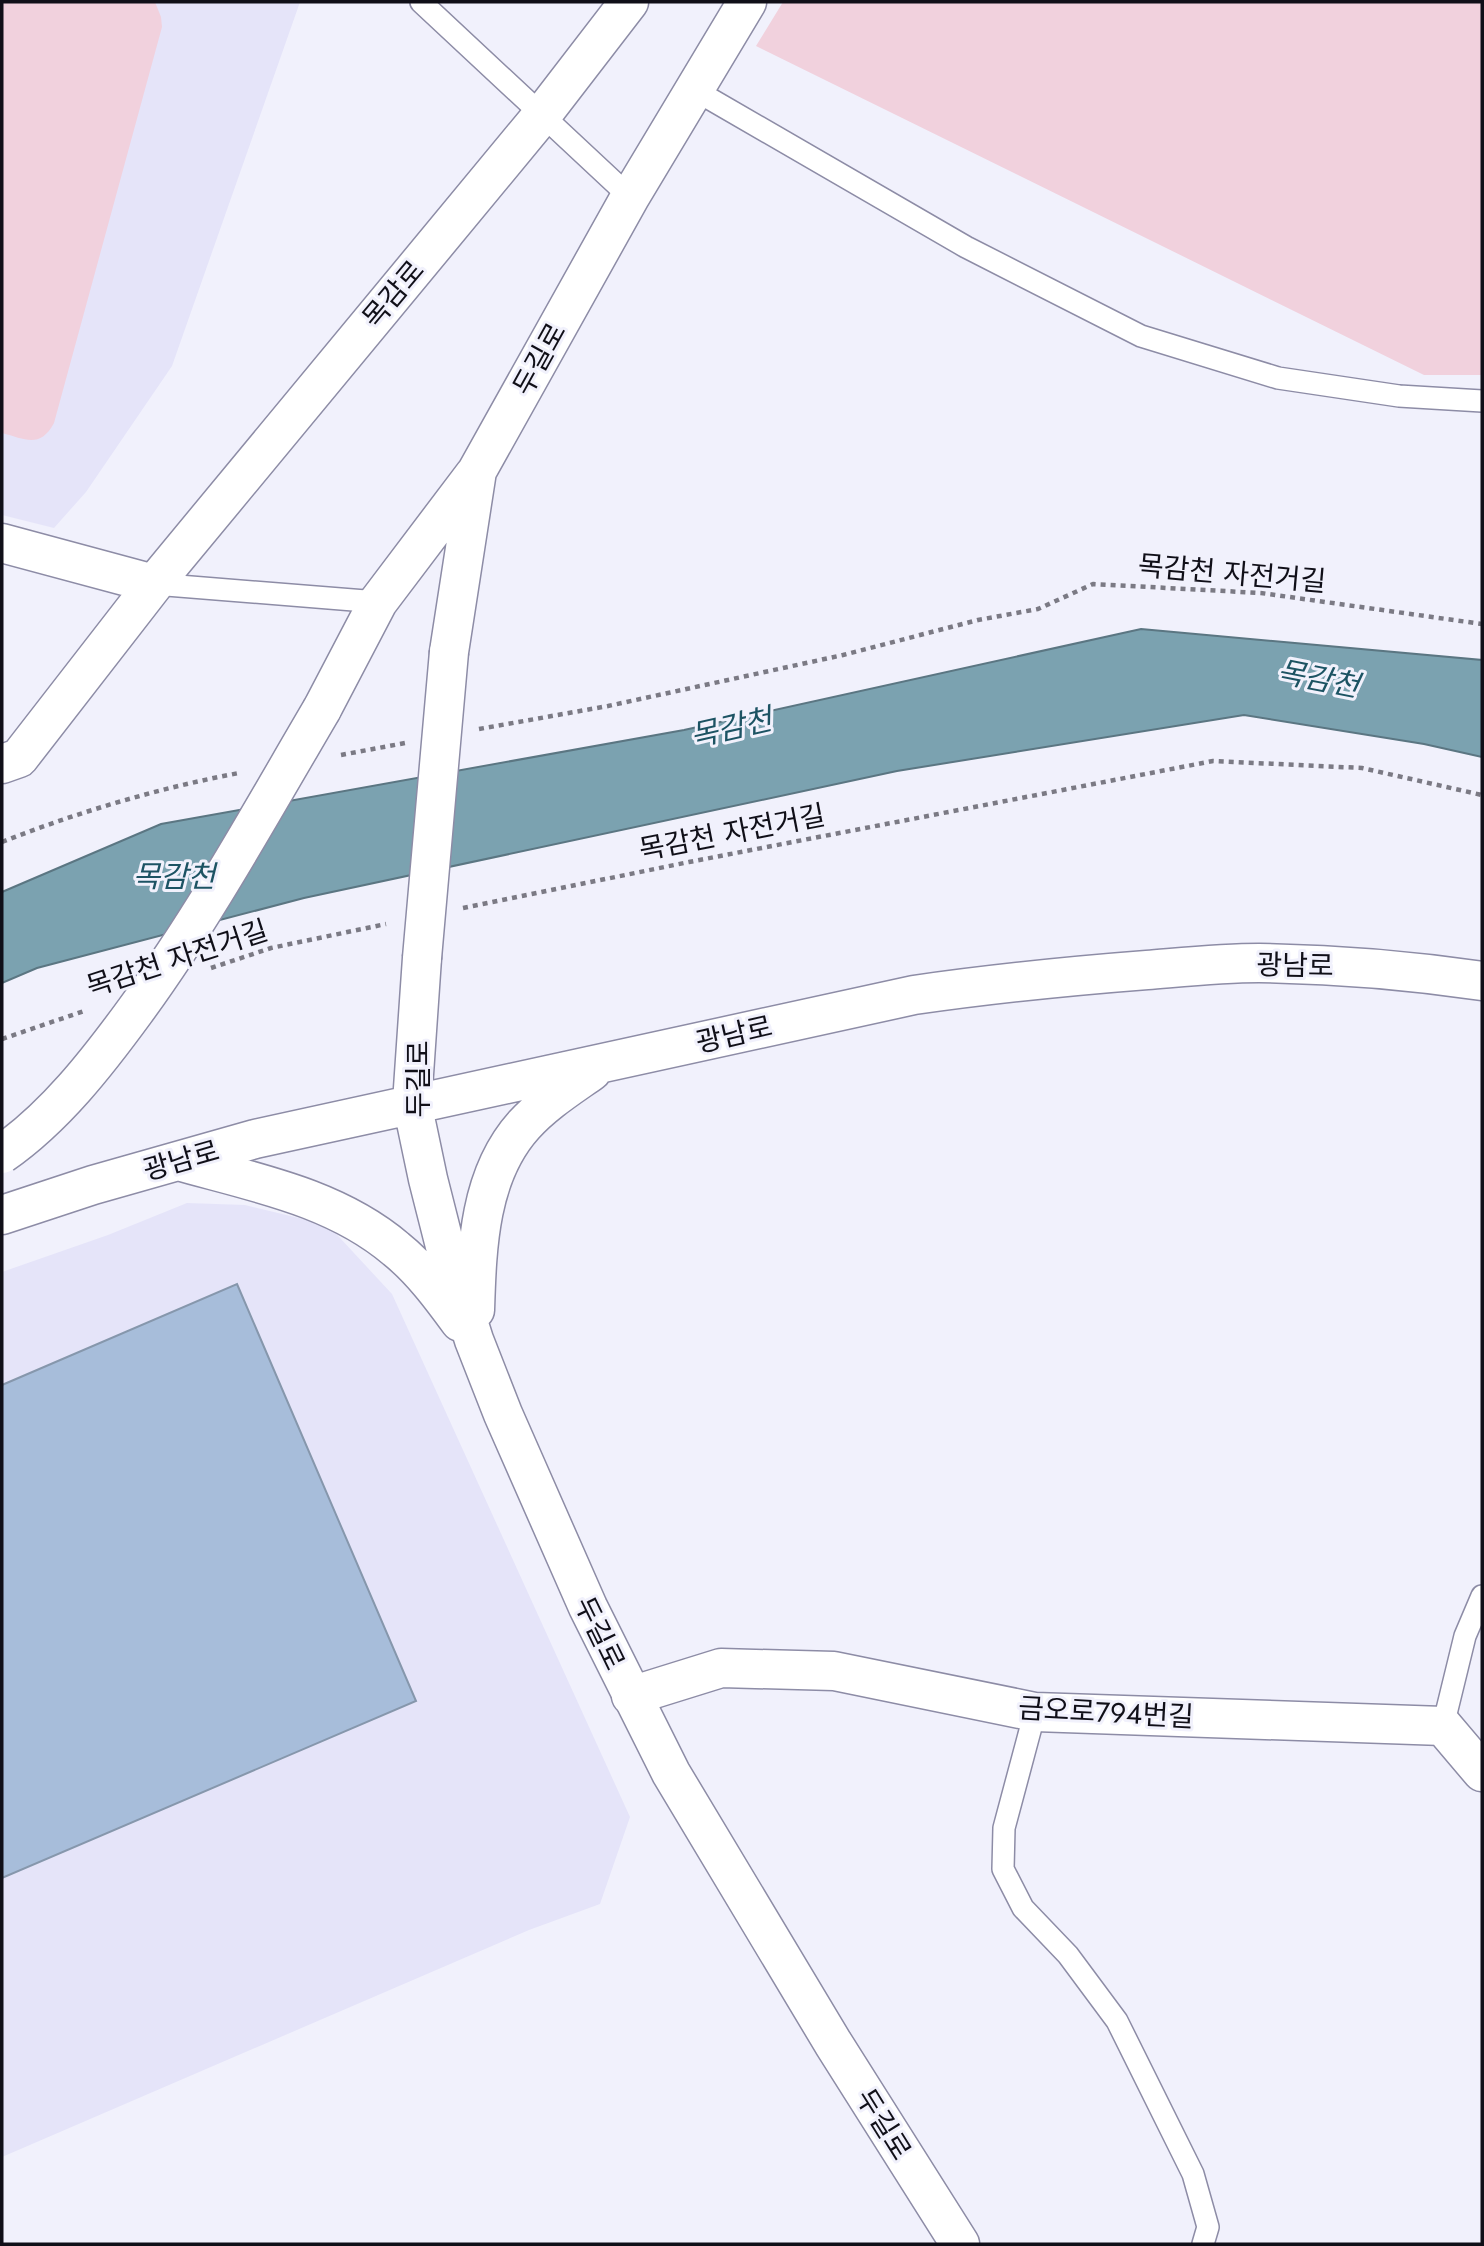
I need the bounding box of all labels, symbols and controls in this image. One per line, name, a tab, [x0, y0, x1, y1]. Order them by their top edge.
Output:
street label: 목감로	[353, 252, 434, 337]
street label: 두길로	[503, 316, 576, 403]
street label: 목감천 자전거길	[1136, 545, 1328, 602]
water label: 목감천	[1273, 650, 1366, 708]
water label: 목감천	[686, 696, 779, 758]
street label: 목감천 자전거길	[636, 794, 829, 871]
water label: 목감천	[133, 855, 219, 898]
street label: 목감천 자전거길	[81, 910, 273, 1007]
street label: 광남로	[1256, 944, 1334, 987]
street label: 광남로	[692, 1006, 776, 1063]
street label: 두길로	[398, 1040, 439, 1118]
street label: 광남로	[138, 1130, 224, 1191]
street label: 두길로	[564, 1590, 635, 1677]
street label: 금오로794번길	[1017, 1687, 1195, 1738]
street label: 두길로	[846, 2081, 921, 2168]

